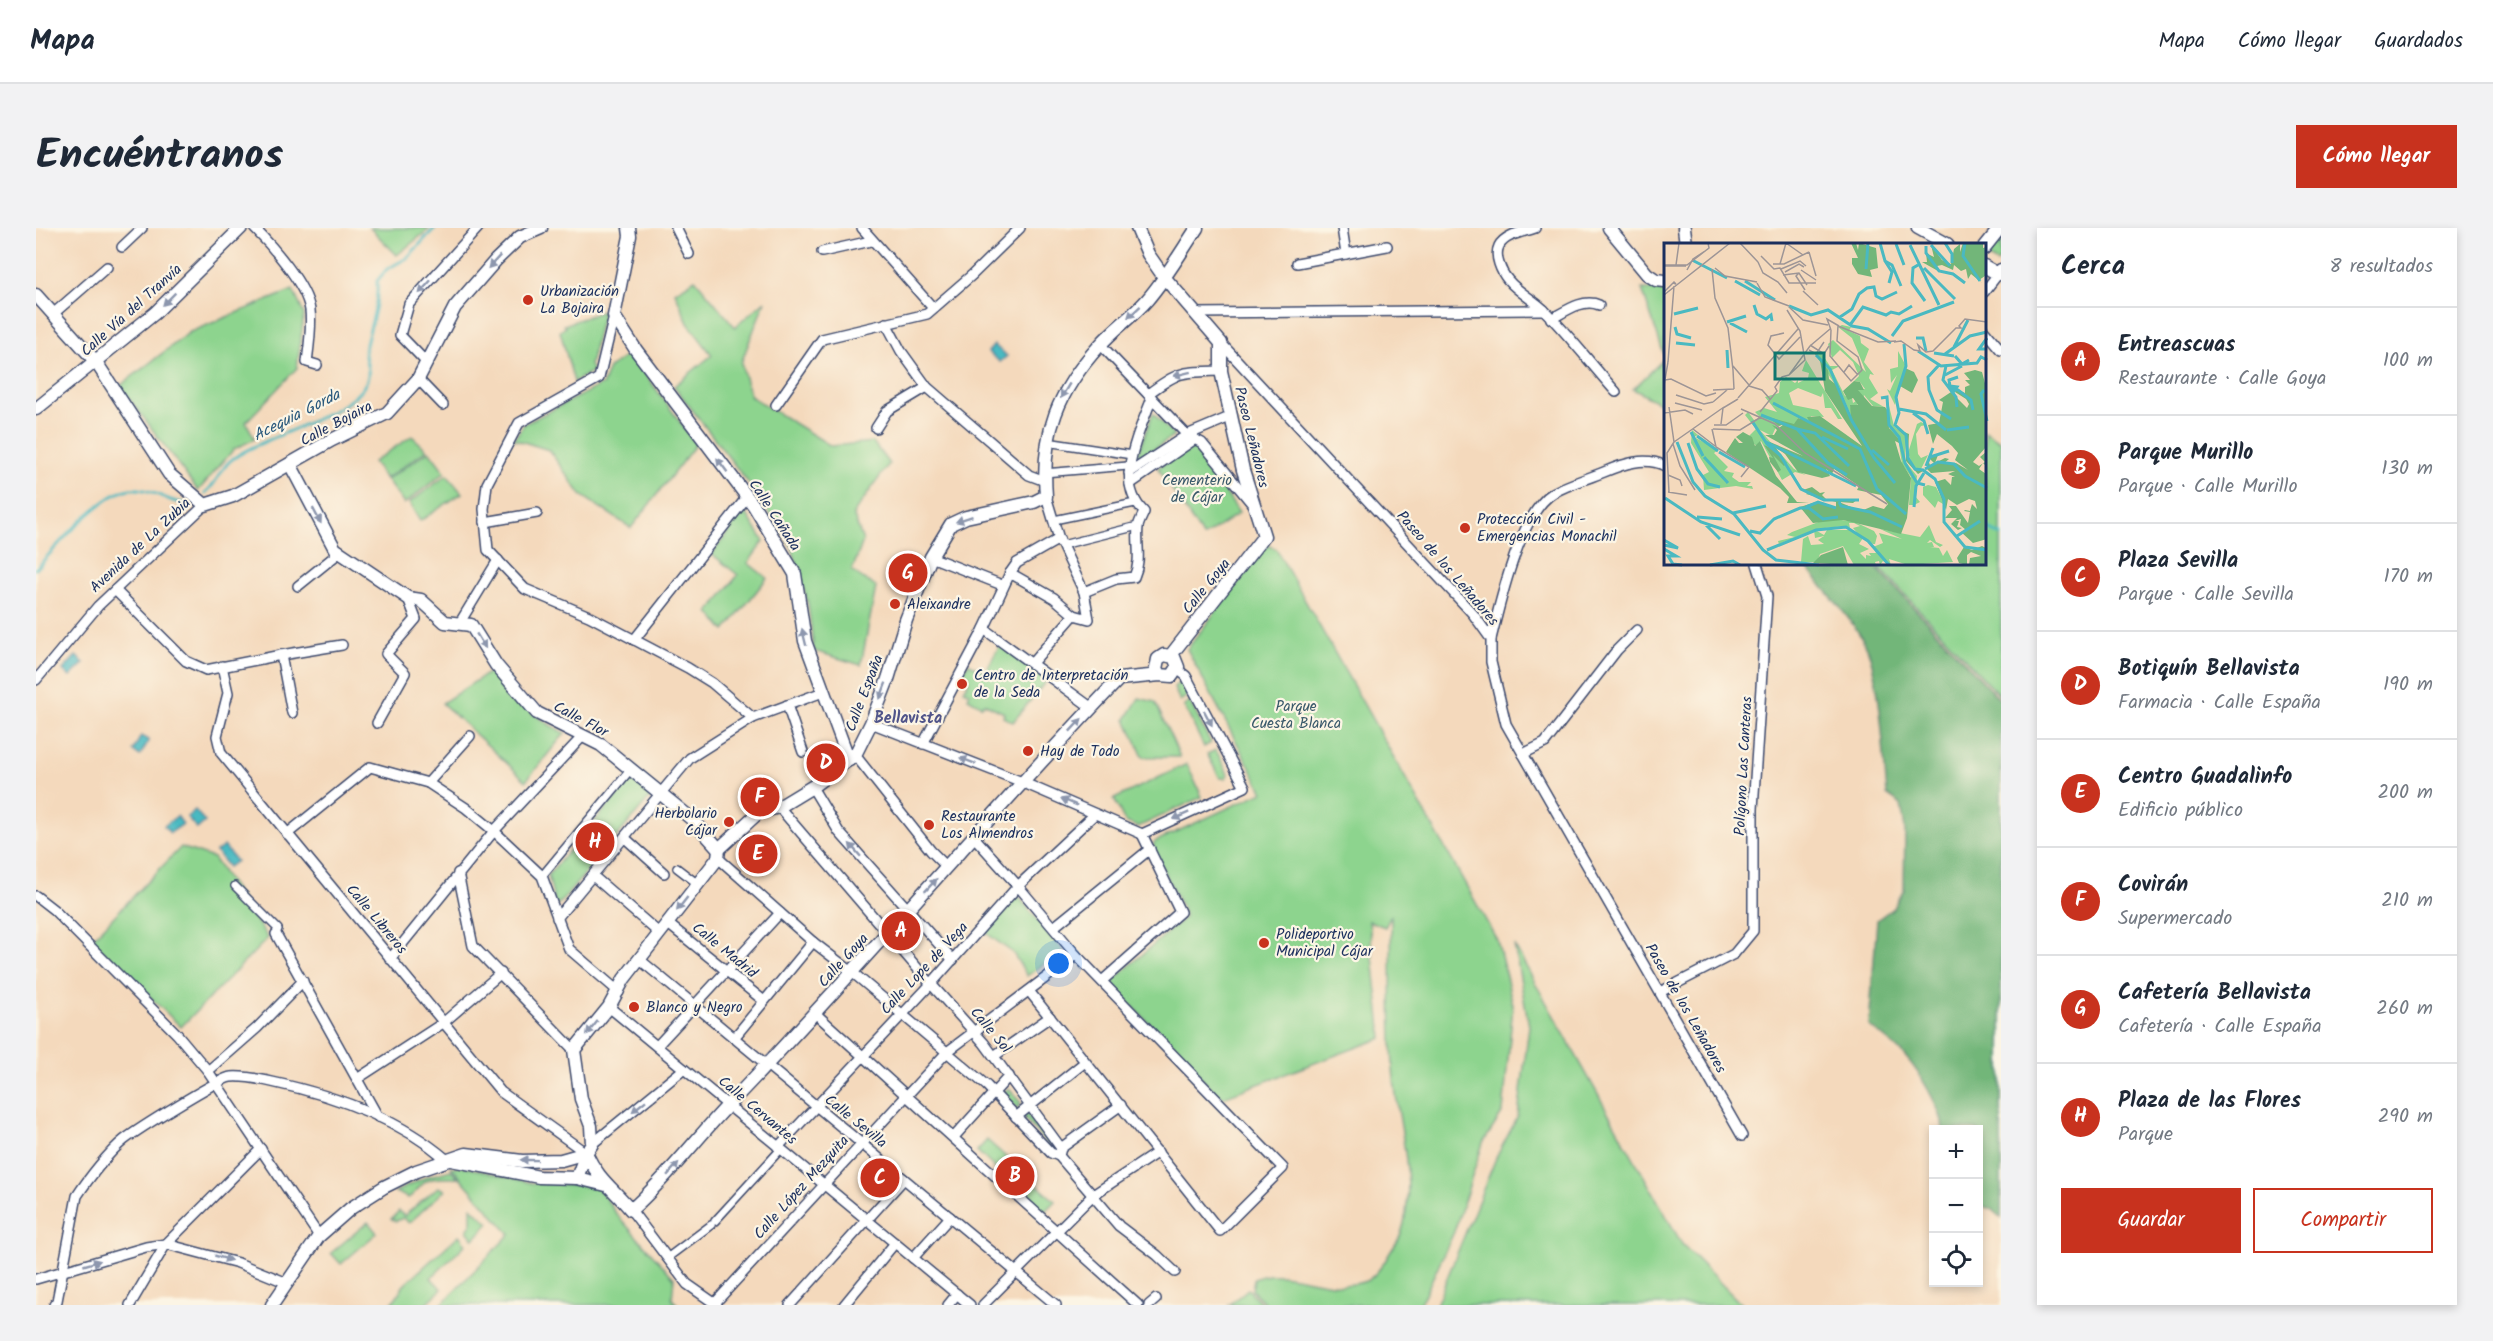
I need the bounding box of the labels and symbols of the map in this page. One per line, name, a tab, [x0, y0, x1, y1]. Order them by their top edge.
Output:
inset map	[1664, 243, 1986, 566]
one-way arrow	[488, 255, 502, 269]
street label: Calle Vía del Tranvía	[75, 258, 188, 363]
one-way arrow	[419, 279, 432, 294]
place label: Urbanización La Bojaira	[540, 280, 619, 321]
one-way arrow	[163, 291, 177, 305]
marker: Urbanización La Bojaira	[521, 293, 535, 307]
one-way arrow	[1127, 305, 1142, 319]
one-way arrow	[1173, 370, 1191, 380]
water label: Acequia Gorda	[249, 382, 346, 448]
one-way arrow	[1060, 383, 1071, 399]
street label: Paseo Leñadores	[1227, 384, 1275, 491]
street label: Calle Bojaira	[296, 395, 377, 453]
one-way arrow	[716, 457, 729, 473]
park label: Cementerio de Cájar	[1162, 469, 1232, 510]
street label: Calle Cañada	[742, 475, 806, 556]
street label: Avenida de La Zubia	[85, 492, 197, 599]
street label: Paseo de los Leñadores	[1390, 505, 1505, 632]
one-way arrow	[312, 508, 322, 525]
place label: Protección Civil - Emergencias Monachil	[1477, 508, 1617, 549]
one-way arrow	[954, 514, 972, 524]
marker: Protección Civil - Emergencias Monachil	[1458, 521, 1472, 535]
pin: G	[888, 550, 928, 596]
street label: Calle Goya	[1177, 553, 1237, 620]
place label: Aleixandre	[907, 593, 971, 617]
marker: Aleixandre	[888, 597, 902, 611]
one-way arrow	[799, 628, 809, 646]
one-way arrow	[475, 633, 486, 649]
street label: Calle España	[839, 651, 891, 735]
place label: Centro de Interpretación de la Seda	[974, 664, 1128, 705]
marker: Centro de Interpretación de la Seda	[955, 677, 969, 691]
one-way arrow	[878, 682, 887, 700]
street label: Calle Flor	[549, 695, 613, 745]
park label: Parque Cuesta Blanca	[1251, 695, 1341, 736]
street label: Polígono Las Canteras	[1728, 695, 1760, 836]
district label: Bellavista	[874, 706, 942, 731]
one-way arrow	[1203, 710, 1213, 727]
one-way arrow	[1069, 717, 1083, 732]
pin: D	[806, 740, 846, 786]
place label: Hay de Todo	[1040, 740, 1120, 764]
marker: Hay de Todo	[1021, 744, 1035, 758]
one-way arrow	[959, 756, 977, 765]
pin: F	[740, 774, 780, 820]
one-way arrow	[1060, 798, 1077, 807]
place label: Herbolario Cájar	[655, 802, 718, 843]
place label: Restaurante Los Almendros	[941, 805, 1034, 846]
one-way arrow	[1172, 812, 1189, 821]
marker: Herbolario Cájar	[722, 815, 736, 829]
marker: Restaurante Los Almendros	[922, 818, 936, 832]
pin: H	[576, 820, 614, 864]
pin: E	[738, 832, 778, 876]
one-way arrow	[848, 843, 862, 858]
one-way arrow	[924, 877, 938, 892]
street label: Calle Libreros	[340, 879, 413, 961]
one-way arrow	[675, 896, 688, 912]
pin: A	[882, 908, 920, 954]
street label: Calle Madrid	[686, 917, 763, 985]
street label: Calle Lope de Vega	[875, 917, 974, 1021]
place label: Polideportivo Municipal Cájar	[1276, 923, 1374, 964]
street label: Calle Goya	[813, 928, 875, 993]
marker: Polideportivo Municipal Cájar	[1257, 936, 1271, 950]
street label: Paseo de los Leñadores	[1638, 939, 1732, 1079]
your location	[1044, 949, 1073, 978]
place label: Blanco y Negro	[646, 996, 743, 1020]
marker: Blanco y Negro	[627, 1000, 641, 1014]
street label: Calle Sol	[964, 1002, 1017, 1060]
one-way arrow	[587, 1020, 599, 1035]
street label: Calle Cervantes	[712, 1070, 803, 1152]
street label: Calle Sevilla	[819, 1089, 892, 1155]
one-way arrow	[631, 1100, 647, 1113]
street label: Calle López Mezquita	[748, 1130, 855, 1245]
pin: B	[996, 1154, 1034, 1198]
one-way arrow	[519, 1155, 538, 1165]
pin: C	[860, 1156, 900, 1200]
one-way arrow	[666, 1162, 679, 1177]
one-way arrow	[214, 1254, 232, 1263]
one-way arrow	[83, 1258, 101, 1267]

